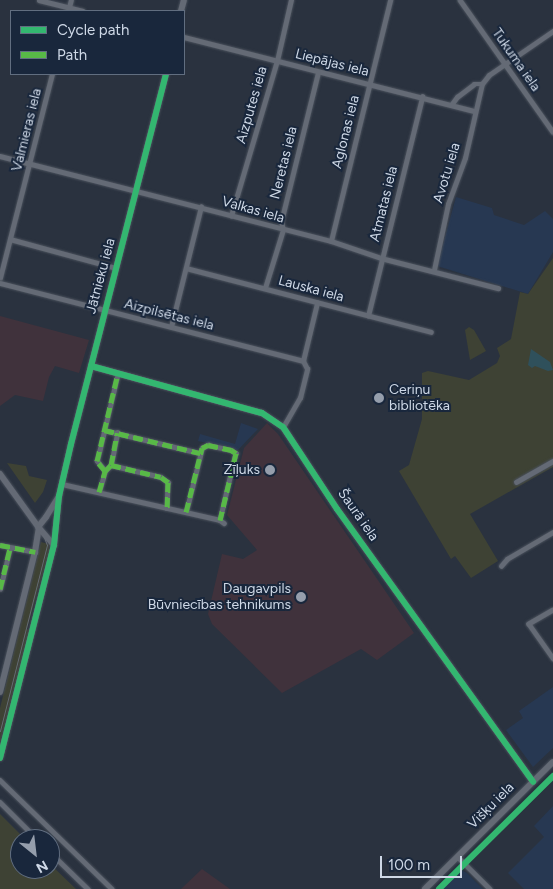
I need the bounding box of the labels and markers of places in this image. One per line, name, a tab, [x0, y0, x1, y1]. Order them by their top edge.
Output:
place label: Ceriņu bibliotēka	[389, 382, 450, 414]
marker: Ceriņu bibliotēka	[373, 392, 385, 404]
place label: Zīļuks	[224, 462, 260, 478]
marker: Zīļuks	[264, 464, 276, 476]
place label: Daugavpils Būvniecības tehnikums	[148, 581, 291, 614]
marker: Daugavpils Būvniecības tehnikums	[295, 591, 307, 603]

